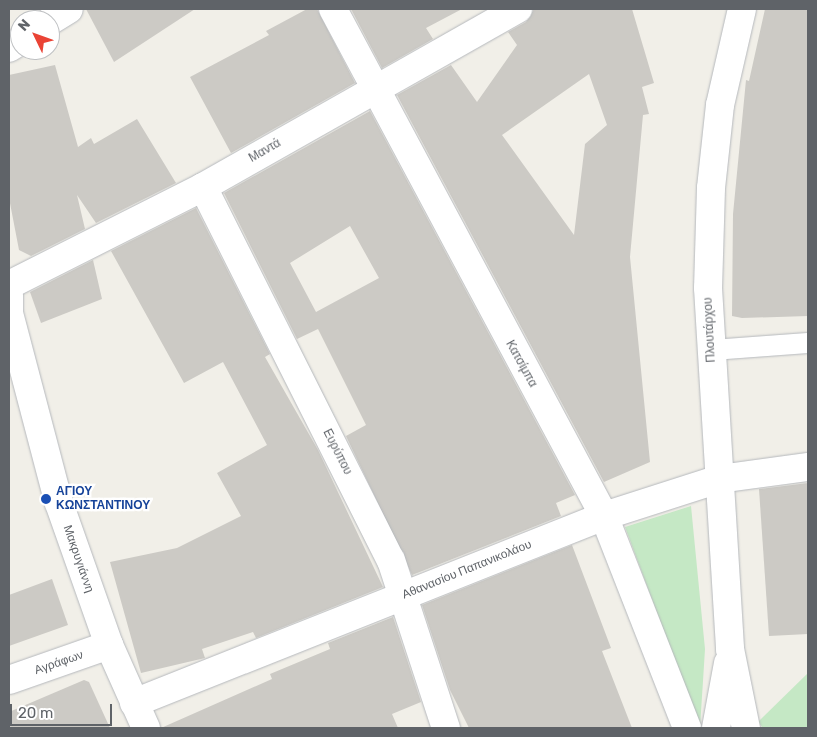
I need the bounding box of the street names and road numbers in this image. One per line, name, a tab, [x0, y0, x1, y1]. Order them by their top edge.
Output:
street label: Μαντά	[246, 136, 284, 166]
street label: Πλουτάρχου	[701, 297, 719, 363]
street label: Κατσίμπα	[502, 338, 540, 390]
street label: Ευρύπου	[319, 427, 355, 477]
street label: Μακρυγιάννη	[60, 523, 96, 595]
street label: Αθανασίου Παπανικολάου	[400, 537, 534, 603]
street label: Αγράφων	[33, 648, 85, 678]

